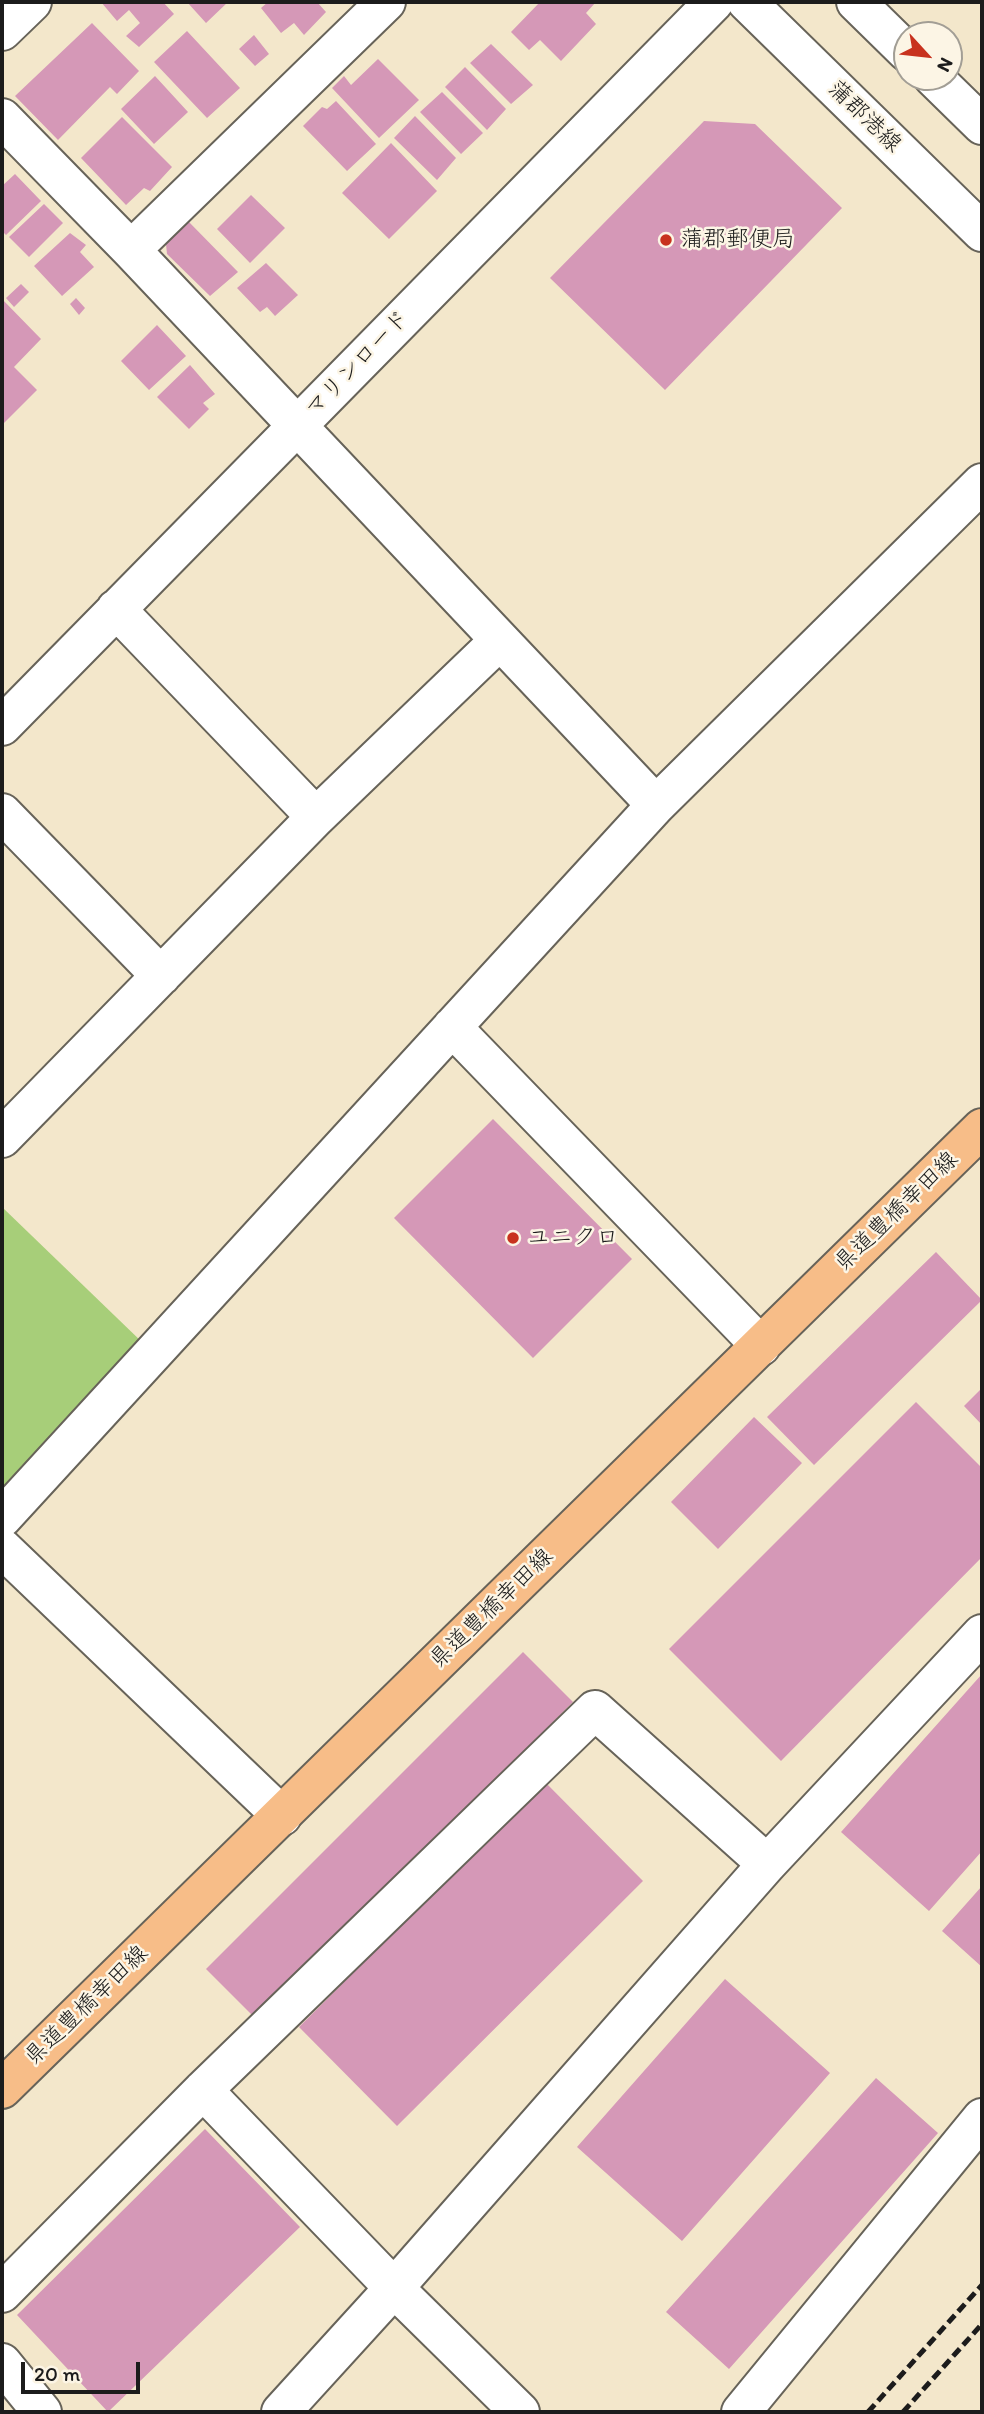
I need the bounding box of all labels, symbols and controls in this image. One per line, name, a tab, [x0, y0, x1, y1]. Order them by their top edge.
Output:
north arrow	[893, 21, 963, 91]
text: N	[932, 54, 959, 76]
street label: 蒲郡港線	[821, 75, 907, 159]
place label: 蒲郡郵便局	[680, 226, 795, 254]
marker: 蒲郡郵便局	[658, 232, 674, 248]
street label: マリンロード	[300, 305, 416, 423]
street label: 県道豊橋幸田線	[830, 1146, 964, 1278]
place label: ユニクロ	[527, 1224, 619, 1252]
marker: ユニクロ	[505, 1230, 521, 1246]
street label: 県道豊橋幸田線	[425, 1543, 559, 1675]
street label: 県道豊橋幸田線	[20, 1940, 154, 2072]
scale bar	[24, 2348, 144, 2392]
text: 20 m	[34, 2361, 80, 2386]

